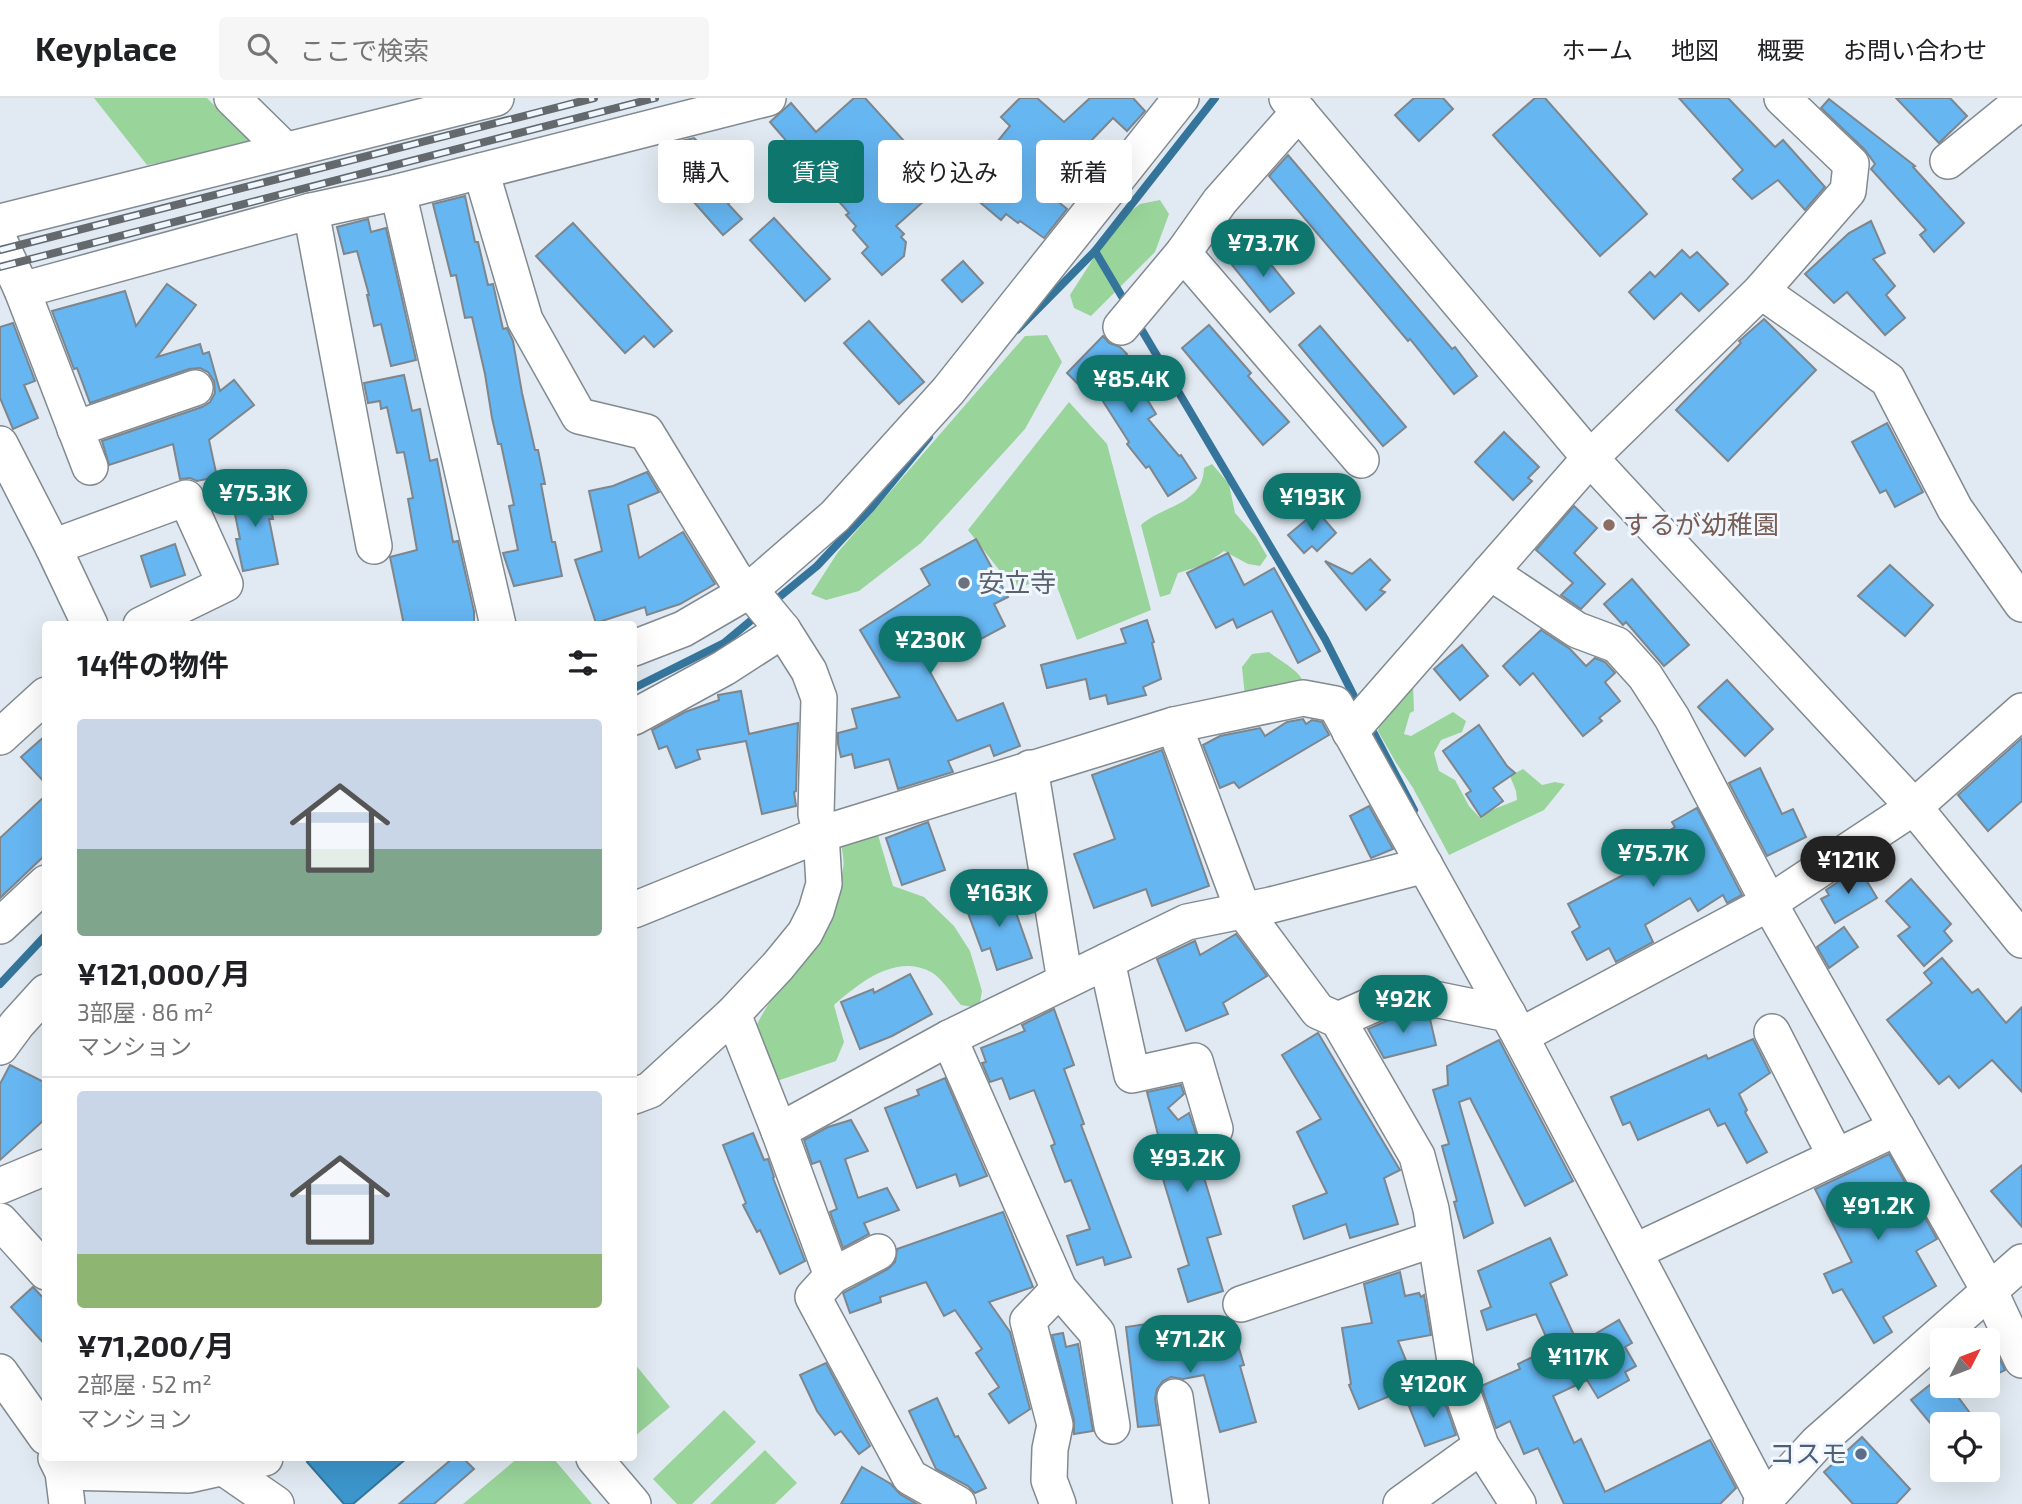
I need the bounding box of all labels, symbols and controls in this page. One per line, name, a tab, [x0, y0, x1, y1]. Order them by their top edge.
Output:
search box	[219, 17, 709, 80]
text: Keyplace	[35, 28, 177, 68]
icon: search	[243, 29, 281, 67]
text: ここで検索	[299, 34, 429, 65]
text: ホーム	[1562, 35, 1633, 64]
text: 地図	[1671, 35, 1719, 64]
text: 概要	[1757, 35, 1805, 64]
text: お問い合わせ	[1843, 35, 1987, 64]
chip: 購入	[658, 140, 754, 203]
chip: 賃貸	[768, 140, 864, 203]
chip: 絞り込み	[878, 140, 1022, 203]
chip: 新着	[1036, 140, 1132, 203]
pin: ¥73.7K	[1206, 220, 1320, 279]
text: ¥73.7K	[1227, 228, 1299, 256]
pin: ¥85.4K	[1074, 356, 1188, 415]
text: ¥85.4K	[1092, 364, 1170, 392]
pin: ¥75.3K	[198, 470, 312, 529]
pin: ¥193K	[1263, 474, 1361, 533]
text: ¥75.3K	[218, 478, 292, 506]
text: ¥193K	[1279, 482, 1345, 510]
place label: するが幼稚園	[1623, 508, 1779, 539]
marker: するが幼稚園	[1601, 517, 1617, 533]
place label: 安立寺	[978, 566, 1056, 597]
marker: 安立寺	[956, 575, 972, 591]
pin: ¥230K	[881, 616, 979, 676]
text: ¥230K	[895, 625, 965, 653]
icon: filters	[564, 644, 602, 682]
text: 14件の物件	[77, 646, 229, 682]
icon: home	[277, 765, 403, 891]
pin: ¥75.7K	[1596, 830, 1710, 889]
pin: ¥121K	[1799, 836, 1897, 896]
text: ¥75.7K	[1617, 838, 1689, 866]
text: ¥121K	[1816, 845, 1880, 873]
pin: ¥163K	[950, 870, 1048, 929]
text: ¥163K	[966, 878, 1032, 906]
text: ¥121,000/月	[77, 955, 251, 991]
pin: ¥92K	[1362, 976, 1444, 1035]
text: ¥92K	[1375, 984, 1431, 1012]
text: 3部屋 · 86 m²	[77, 998, 213, 1026]
text: マンション	[77, 1032, 192, 1060]
pin: ¥93.2K	[1130, 1134, 1244, 1194]
icon: home	[277, 1137, 403, 1263]
text: ¥93.2K	[1149, 1143, 1225, 1171]
pin: ¥91.2K	[1821, 1182, 1935, 1242]
text: ¥91.2K	[1842, 1191, 1914, 1219]
pin: ¥71.2K	[1133, 1316, 1247, 1375]
text: ¥71.2K	[1155, 1324, 1225, 1352]
text: ¥71,200/月	[77, 1327, 235, 1363]
north arrow	[1930, 1328, 2000, 1398]
map controls	[1930, 1328, 2000, 1482]
pin: ¥117K	[1529, 1334, 1627, 1393]
text: ¥117K	[1547, 1342, 1609, 1370]
pin: ¥120K	[1384, 1360, 1482, 1420]
text: ¥120K	[1399, 1369, 1467, 1397]
text: 2部屋 · 52 m²	[77, 1370, 212, 1398]
text: マンション	[77, 1404, 192, 1432]
button: locate	[1930, 1412, 2000, 1482]
place label: コスモ	[1769, 1437, 1847, 1468]
marker: コスモ	[1853, 1446, 1869, 1462]

